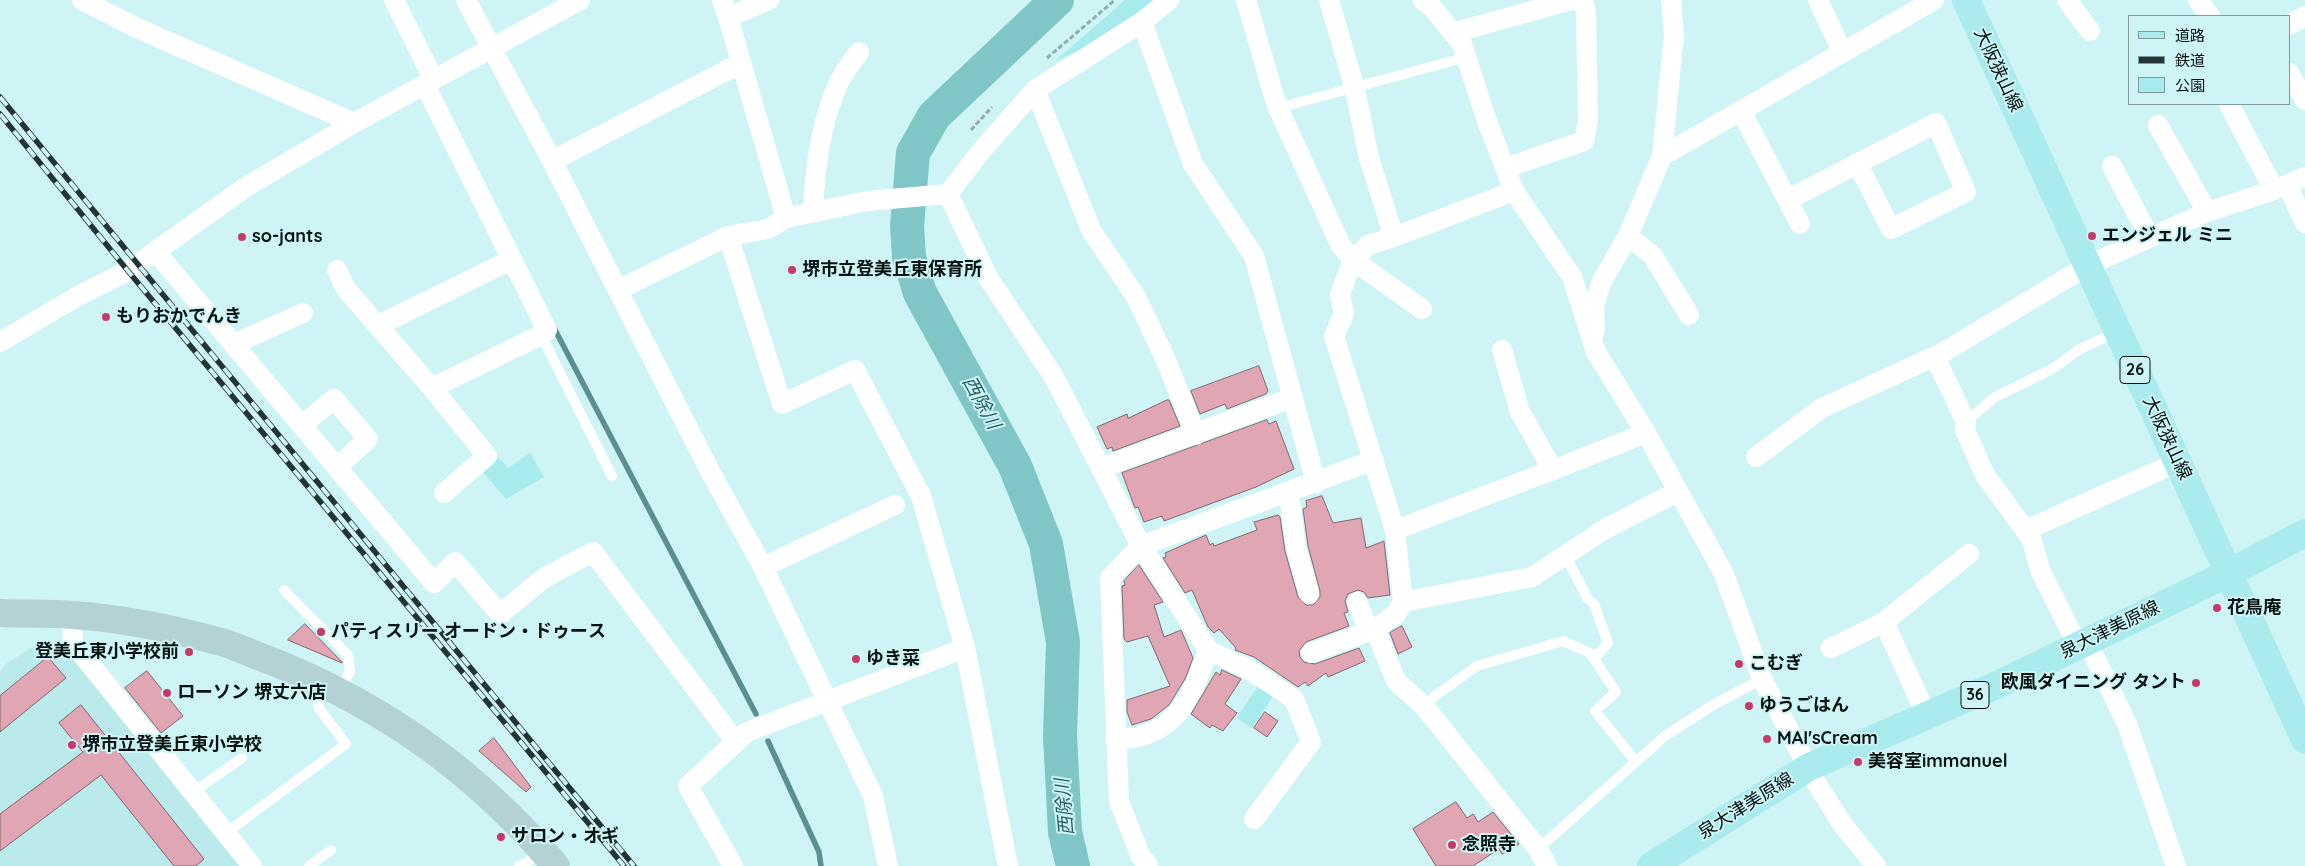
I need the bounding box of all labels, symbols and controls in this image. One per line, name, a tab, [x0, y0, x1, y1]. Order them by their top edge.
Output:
legend	[2128, 15, 2290, 105]
street label: 大阪狭山線	[1969, 25, 2027, 115]
text: 道路	[2175, 26, 2205, 45]
text: 鉄道	[2175, 51, 2205, 70]
text: 公園	[2175, 76, 2205, 95]
place label: エンジェル ミニ	[2102, 225, 2233, 247]
place label: so-jants	[252, 226, 322, 248]
marker: エンジェル ミニ	[2086, 230, 2098, 242]
marker: so-jants	[236, 231, 248, 243]
place label: 堺市立登美丘東保育所	[802, 259, 982, 281]
marker: 堺市立登美丘東保育所	[786, 264, 798, 276]
place label: もりおかでんき	[116, 306, 242, 328]
marker: もりおかでんき	[100, 311, 112, 323]
road number: 26	[2120, 356, 2150, 384]
water label: 西除川	[957, 373, 1005, 433]
street label: 大阪狭山線	[2138, 393, 2196, 483]
street label: 泉大津美原線	[2057, 597, 2163, 663]
place label: 花鳥庵	[2227, 597, 2281, 619]
marker: 花鳥庵	[2211, 602, 2223, 614]
place label: パティスリー オードン・ドゥース	[331, 621, 606, 643]
marker: パティスリー オードン・ドゥース	[315, 626, 327, 638]
place label: 登美丘東小学校前	[35, 641, 179, 663]
marker: 登美丘東小学校前	[183, 646, 195, 658]
place label: ゆき菜	[866, 648, 920, 670]
marker: ゆき菜	[850, 653, 862, 665]
place label: こむぎ	[1749, 653, 1803, 675]
marker: こむぎ	[1733, 658, 1745, 670]
place label: 欧風ダイニング タント	[2001, 672, 2186, 694]
marker: 欧風ダイニング タント	[2190, 677, 2202, 689]
place label: ローソン 堺丈六店	[177, 682, 326, 704]
road number: 36	[1961, 682, 1989, 708]
marker: ローソン 堺丈六店	[161, 687, 173, 699]
place label: ゆうごはん	[1759, 695, 1849, 717]
marker: ゆうごはん	[1743, 700, 1755, 712]
place label: MAI'sCream	[1777, 728, 1878, 750]
marker: MAI'sCream	[1761, 733, 1773, 745]
place label: 堺市立登美丘東小学校	[82, 734, 262, 756]
marker: 堺市立登美丘東小学校	[66, 739, 78, 751]
place label: 美容室immanuel	[1868, 751, 2008, 773]
marker: 美容室immanuel	[1852, 756, 1864, 768]
street label: 泉大津美原線	[1694, 768, 1798, 844]
water label: 西除川	[1051, 778, 1079, 836]
place label: サロン・オギ	[511, 826, 619, 848]
marker: サロン・オギ	[495, 831, 507, 843]
place label: 念照寺	[1462, 834, 1516, 856]
marker: 念照寺	[1446, 839, 1458, 851]

